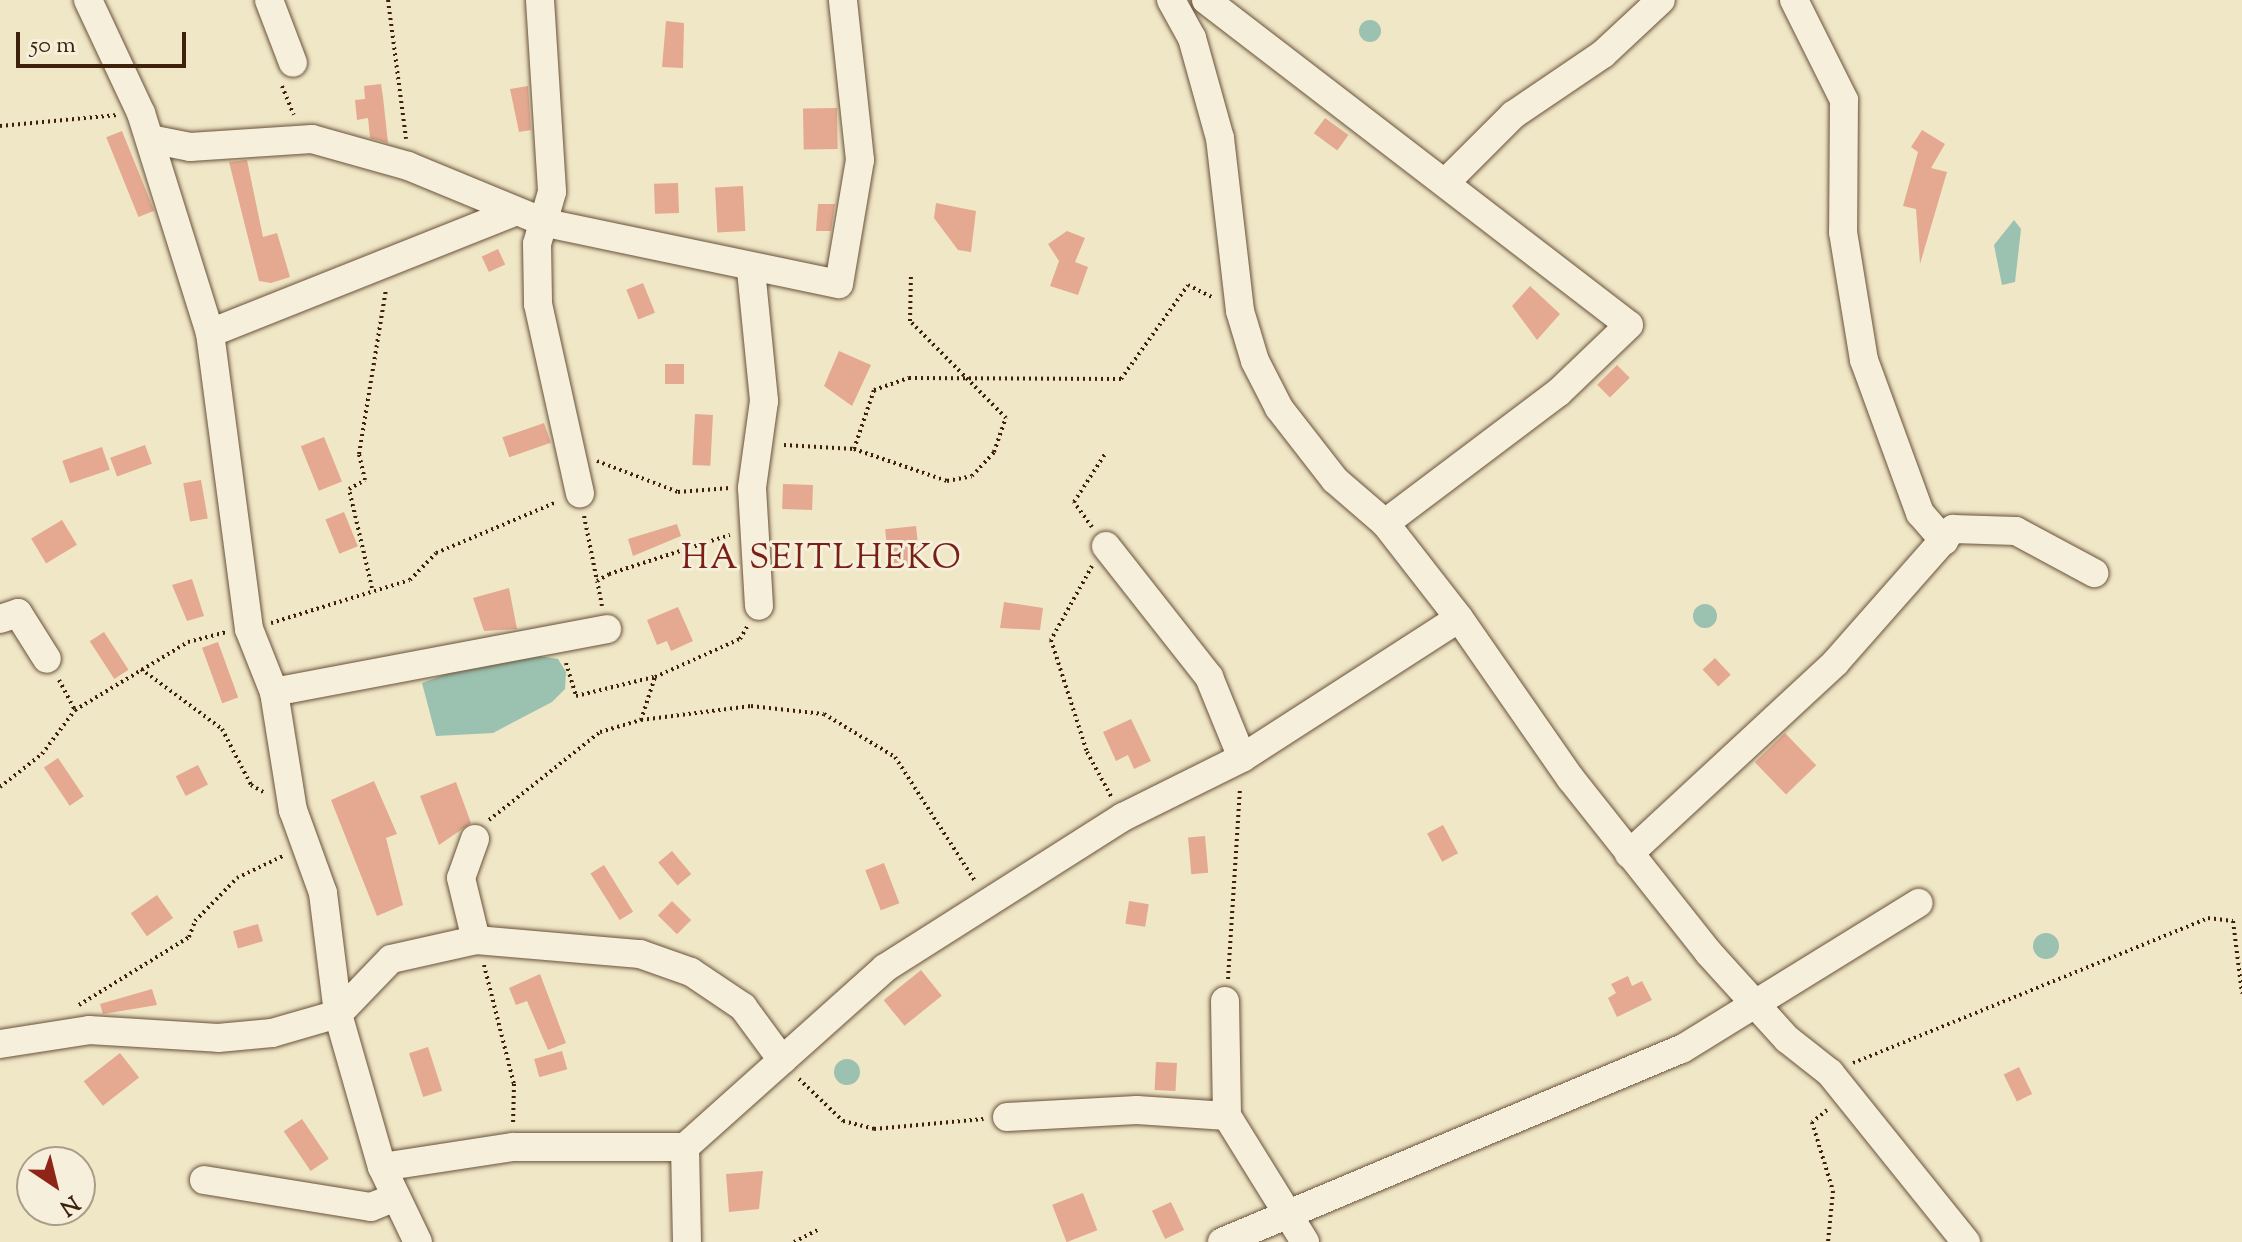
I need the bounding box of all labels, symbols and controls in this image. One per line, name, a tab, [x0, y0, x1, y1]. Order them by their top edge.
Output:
scale bar	[20, 16, 190, 66]
text: 50 m	[30, 29, 76, 63]
district label: HA SEITLHEKO	[681, 540, 963, 580]
north arrow	[16, 1146, 96, 1226]
text: N	[52, 1186, 85, 1222]

